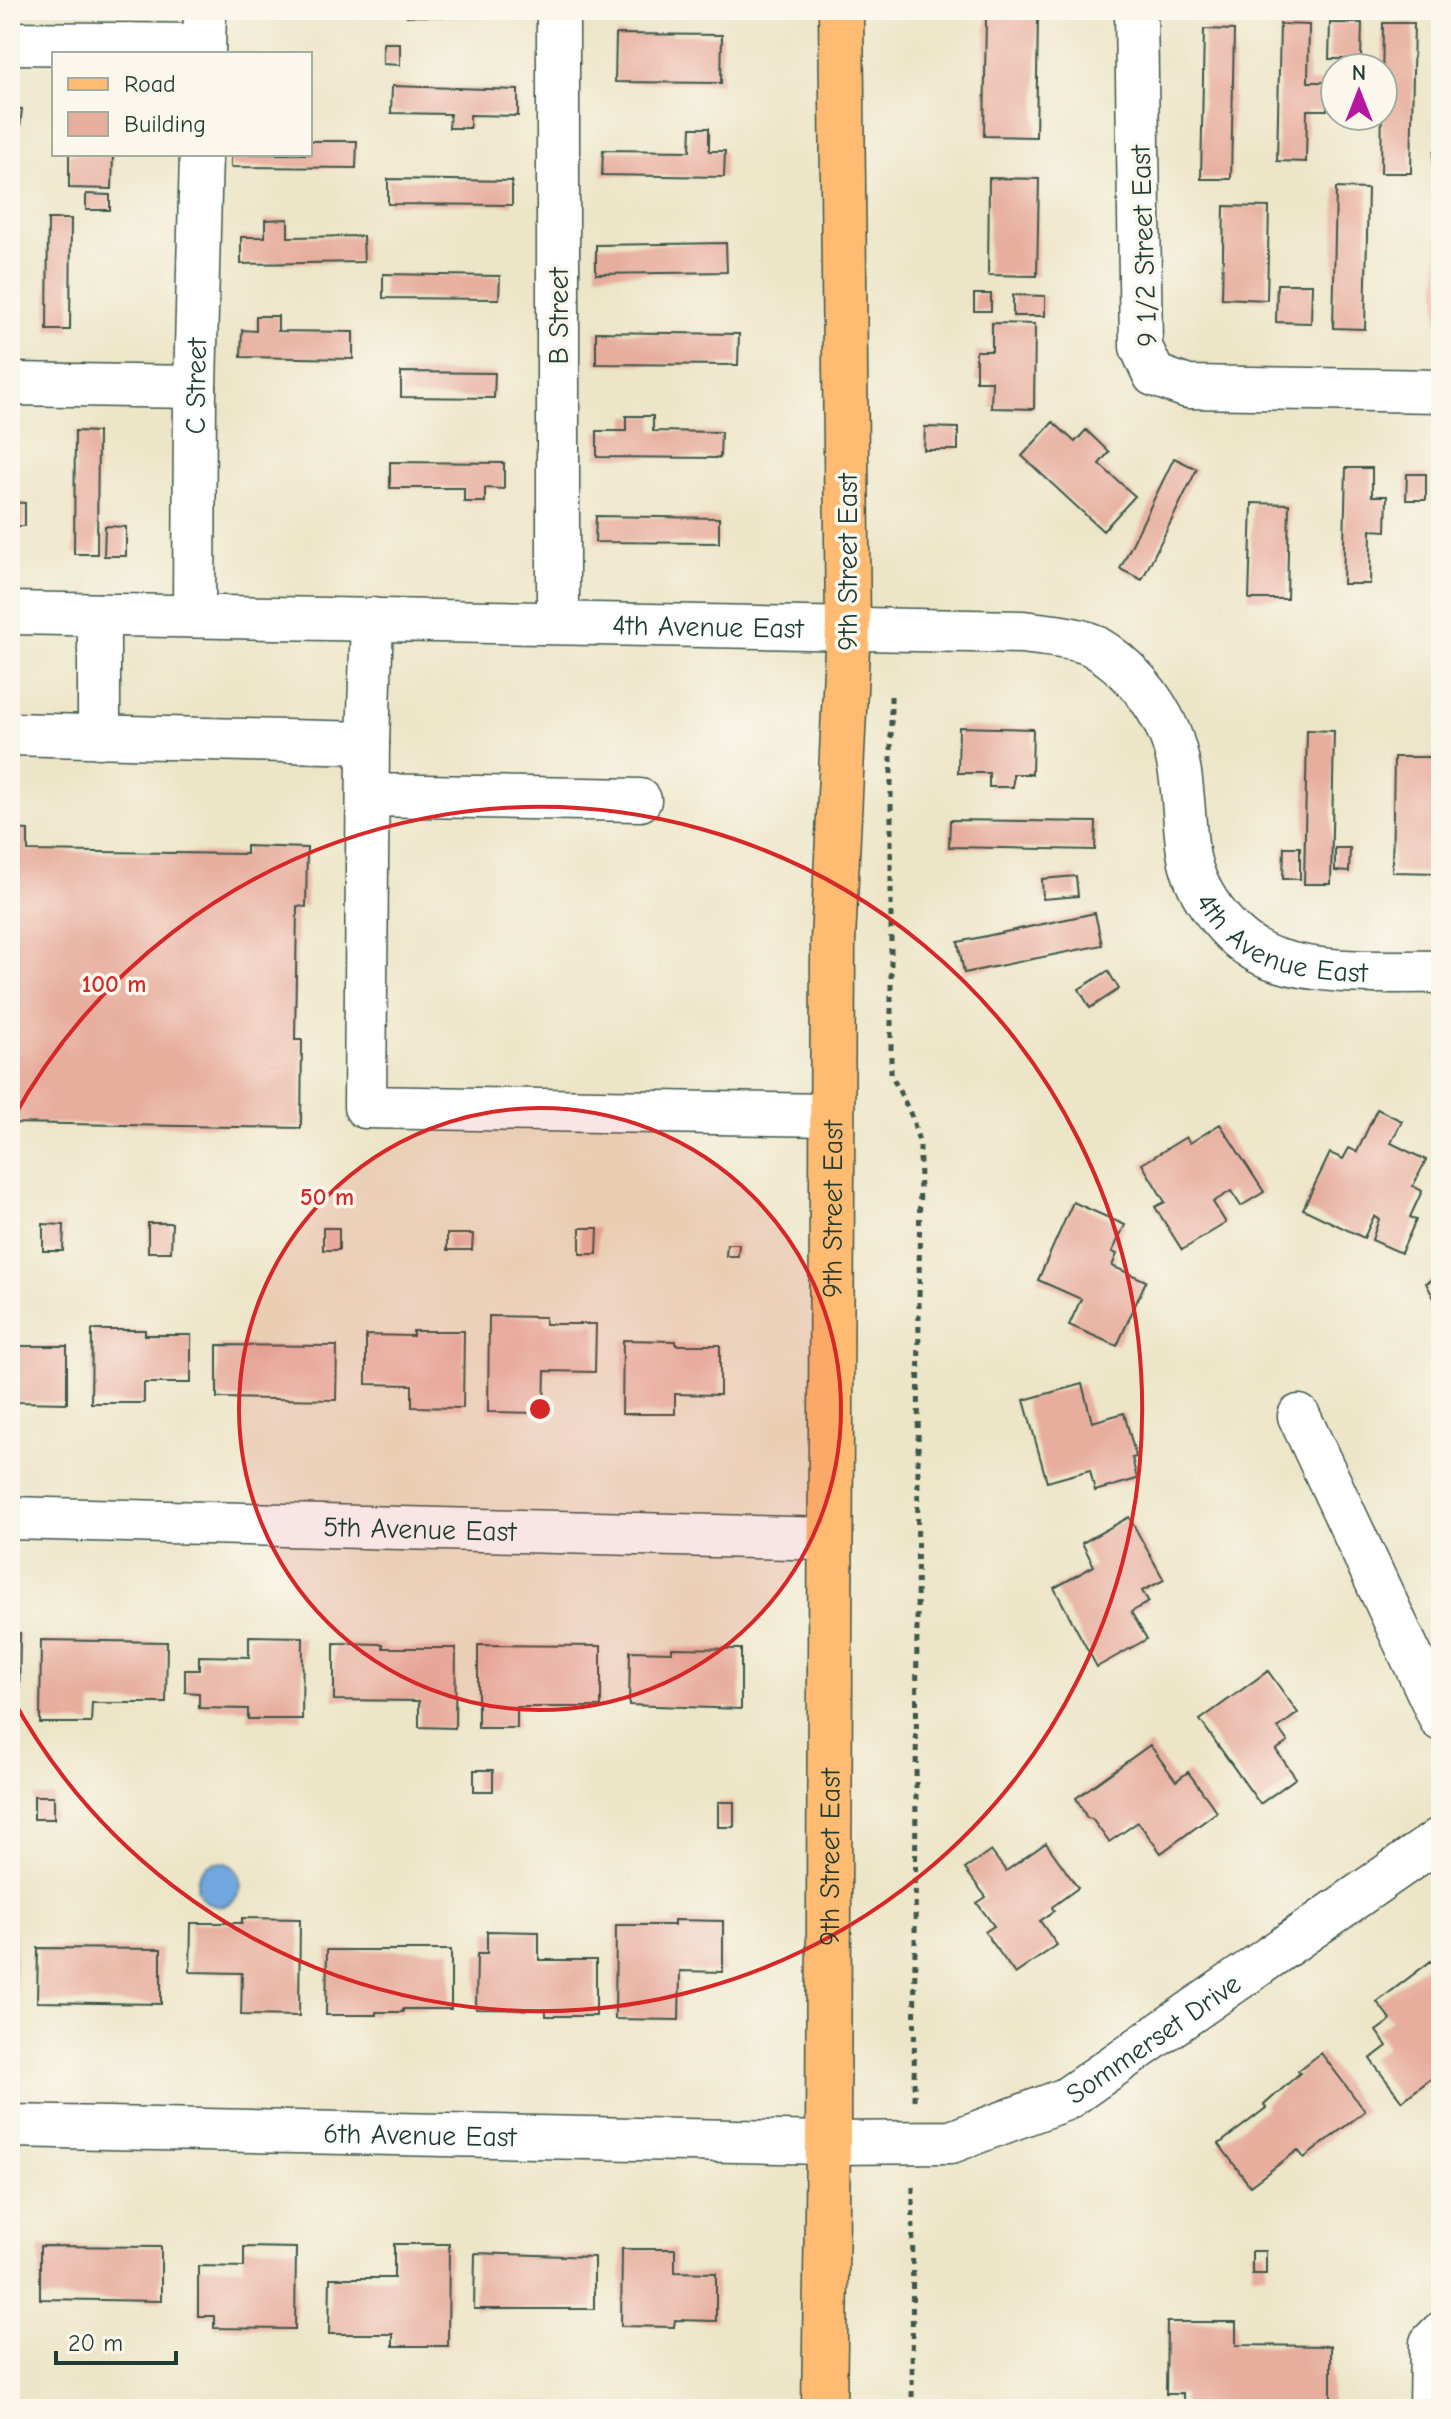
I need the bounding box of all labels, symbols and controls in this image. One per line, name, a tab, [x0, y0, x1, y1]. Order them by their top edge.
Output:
legend	[52, 52, 312, 156]
north arrow	[1319, 52, 1399, 132]
text: N	[1352, 60, 1366, 86]
text: Road	[124, 70, 176, 98]
text: Building	[124, 110, 206, 138]
street label: 9 1/2 Street East	[1124, 143, 1164, 347]
street label: B Street	[543, 267, 575, 364]
street label: C Street	[180, 336, 213, 434]
street label: 9th Street East	[832, 472, 864, 651]
street label: 4th Avenue East	[612, 609, 805, 645]
street label: 4th Avenue East	[1189, 887, 1369, 989]
text: 100 m	[82, 970, 146, 998]
street label: 9th Street East	[817, 1119, 849, 1298]
text: 50 m	[300, 1183, 354, 1211]
centre of rings	[526, 1395, 554, 1423]
street label: 5th Avenue East	[323, 1511, 518, 1548]
street label: 9th Street East	[814, 1767, 847, 1946]
street label: Sommerset Drive	[1060, 1968, 1247, 2111]
street label: 6th Avenue East	[323, 2118, 518, 2154]
scale bar	[56, 2315, 176, 2365]
text: 20 m	[68, 2329, 123, 2357]

